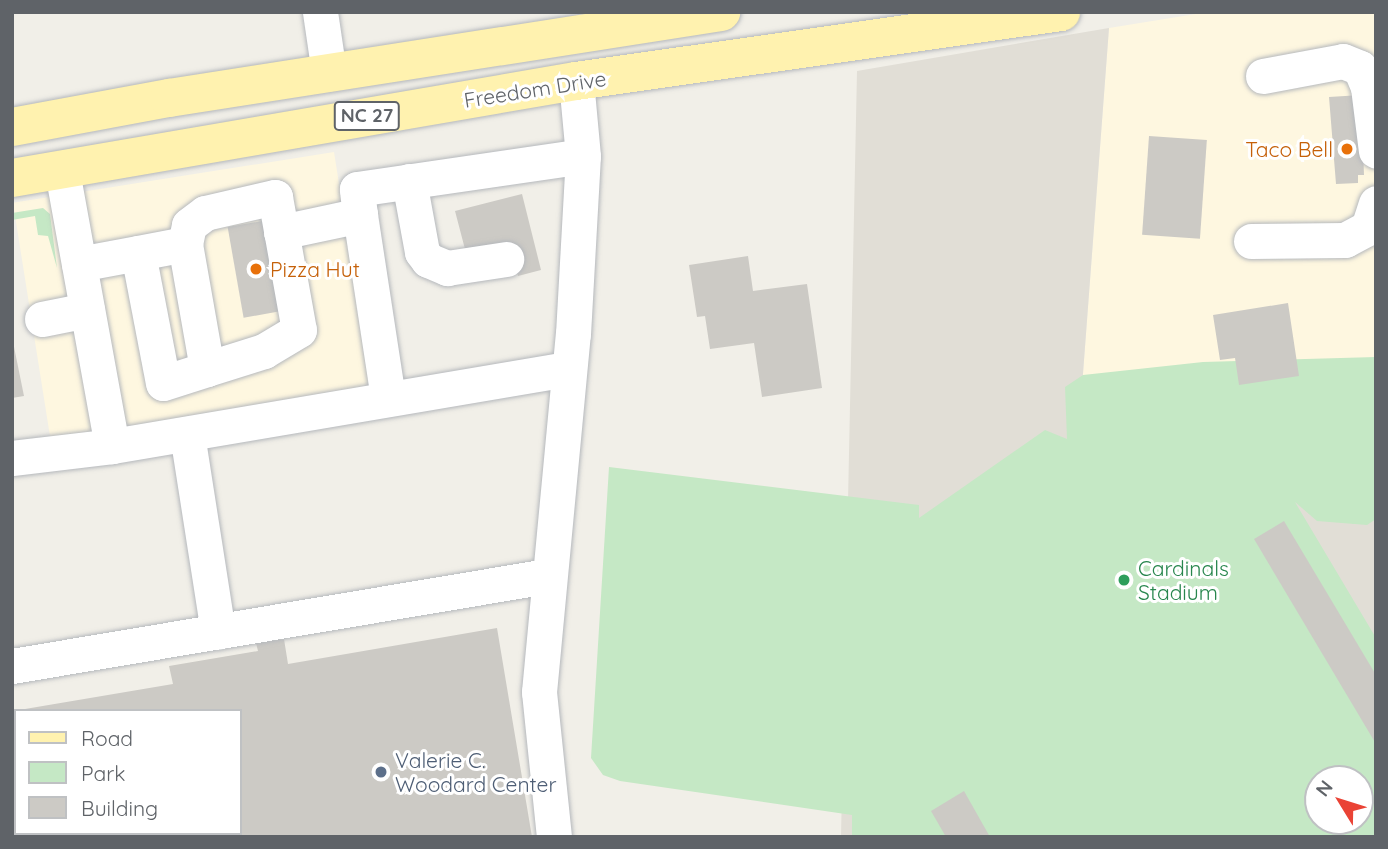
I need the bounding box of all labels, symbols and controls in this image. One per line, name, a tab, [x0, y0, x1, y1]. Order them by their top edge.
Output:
street label: Freedom Drive	[462, 65, 608, 113]
road number: NC 27	[334, 100, 400, 132]
place label: Taco Bell	[1245, 136, 1333, 162]
marker: Taco Bell	[1339, 141, 1355, 157]
place label: Pizza Hut	[270, 256, 360, 282]
marker: Pizza Hut	[248, 261, 264, 277]
place label: Cardinals Stadium	[1138, 555, 1229, 605]
marker: Cardinals Stadium	[1116, 572, 1132, 588]
legend	[14, 709, 242, 835]
text: Road	[81, 725, 133, 751]
place label: Valerie C. Woodard Center	[395, 747, 557, 797]
text: Park	[81, 760, 125, 786]
marker: Valerie C. Woodard Center	[373, 764, 389, 780]
north arrow	[1304, 765, 1374, 835]
text: N	[1310, 775, 1338, 801]
text: Building	[81, 795, 158, 821]

